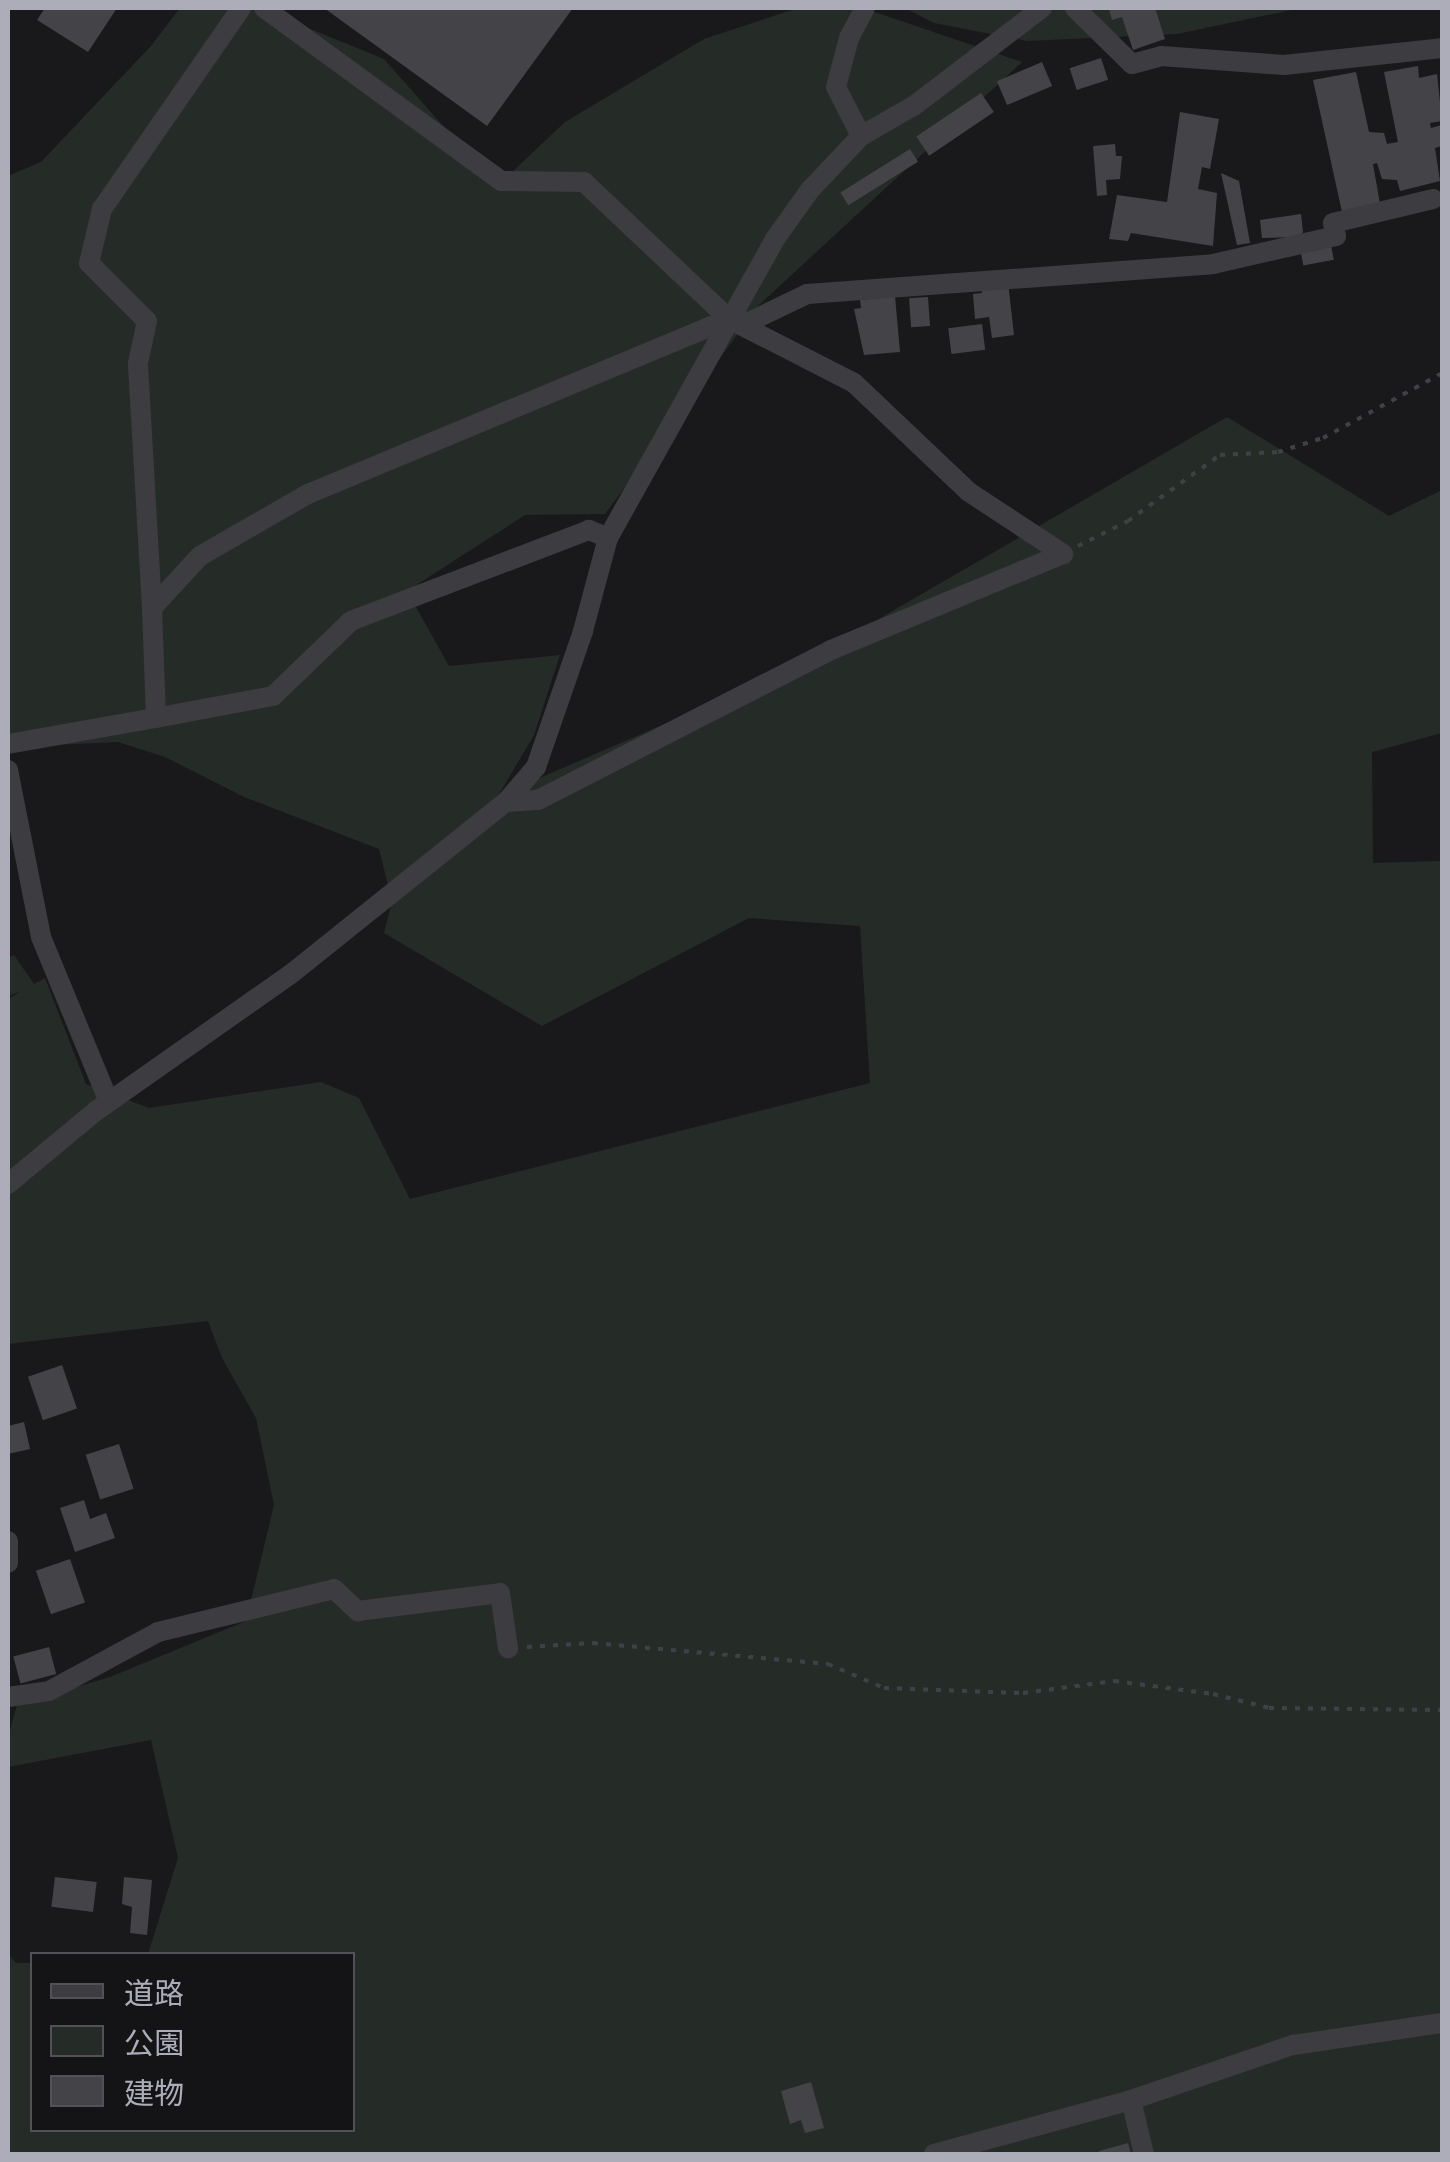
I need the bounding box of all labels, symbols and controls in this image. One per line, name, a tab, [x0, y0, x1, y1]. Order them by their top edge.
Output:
legend	[30, 1952, 355, 2132]
text: 道路	[124, 1974, 184, 2010]
text: 公園	[124, 2024, 184, 2060]
text: 建物	[124, 2074, 184, 2110]

